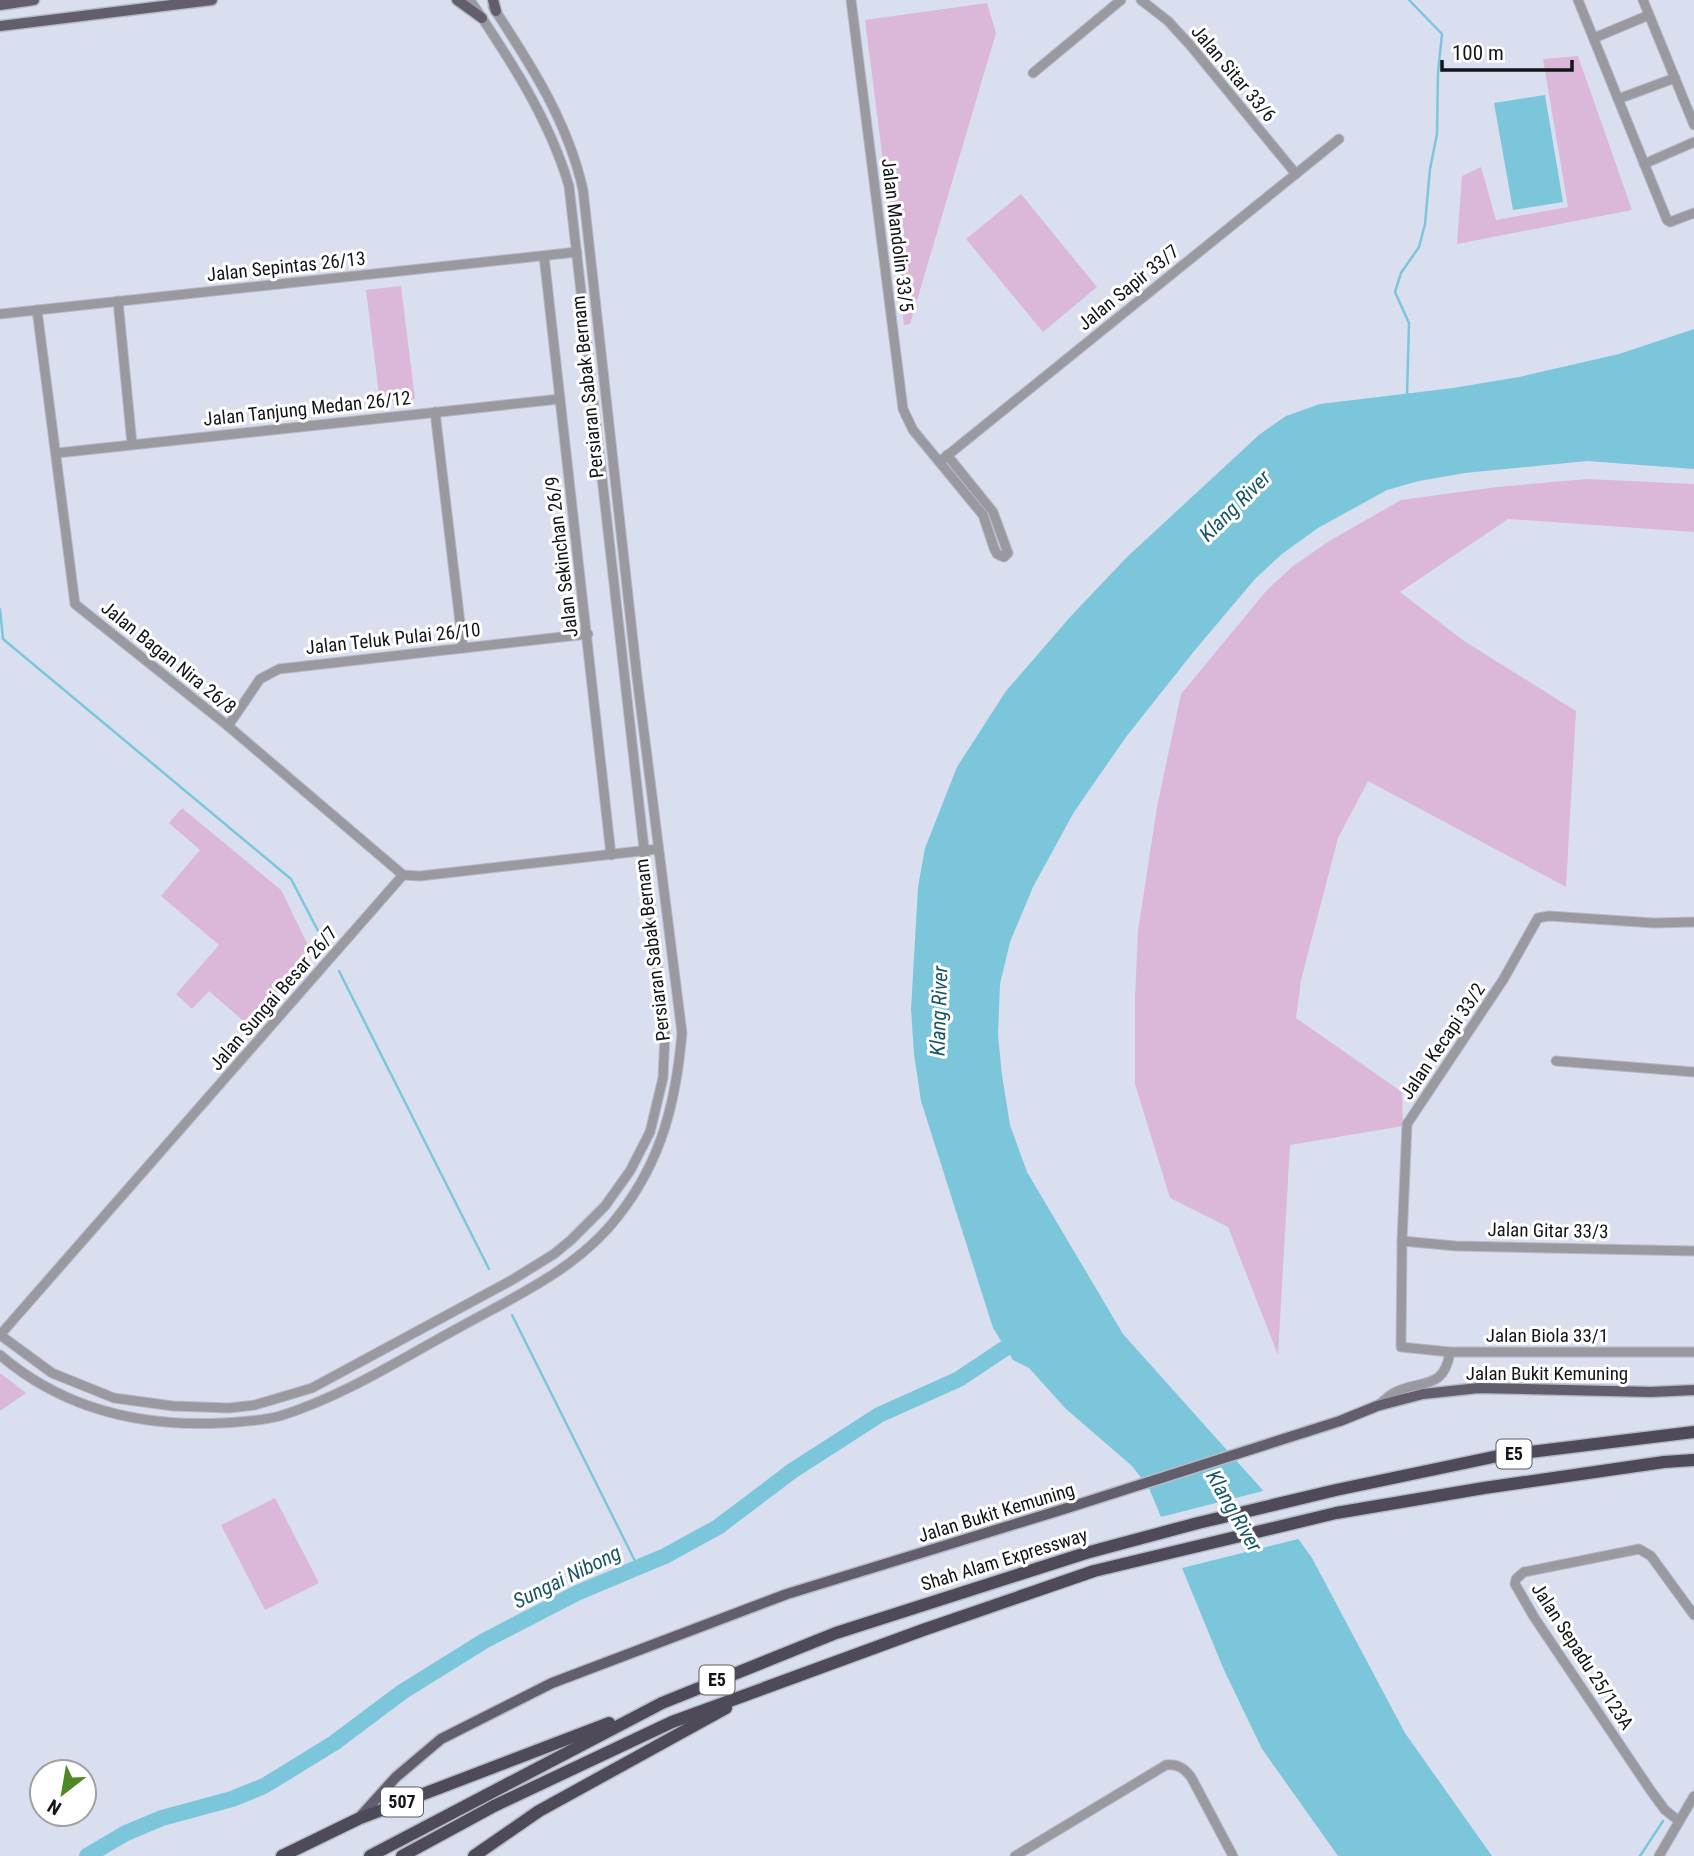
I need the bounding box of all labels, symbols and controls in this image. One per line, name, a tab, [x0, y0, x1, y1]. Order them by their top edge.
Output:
street label: Jalan Sitar 33/6	[1186, 20, 1281, 127]
scale bar	[1442, 28, 1572, 72]
text: 100 m	[1452, 41, 1504, 65]
street label: Jalan Mandolin 33/5	[877, 157, 918, 313]
street label: Jalan Sapir 33/7	[1073, 240, 1183, 335]
street label: Jalan Sepintas 26/13	[206, 247, 366, 286]
street label: Persiaran Sabak Bernam	[566, 295, 609, 479]
street label: Jalan Tanjung Medan 26/12	[202, 386, 412, 431]
water label: Klang River	[1195, 465, 1276, 546]
street label: Jalan Sekinchan 26/9	[540, 475, 583, 639]
street label: Jalan Bagan Nira 26/8	[97, 596, 241, 719]
street label: Jalan Teluk Pulai 26/10	[304, 618, 482, 659]
street label: Persiaran Sabak Bernam	[630, 858, 675, 1042]
street label: Jalan Sungai Besar 26/7	[205, 922, 342, 1075]
water label: Klang River	[925, 965, 953, 1056]
street label: Jalan Kecapi 33/2	[1395, 979, 1490, 1104]
street label: Jalan Gitar 33/3	[1487, 1218, 1609, 1243]
street label: Jalan Biola 33/1	[1486, 1324, 1608, 1347]
street label: Jalan Bukit Kemuning	[1466, 1362, 1628, 1385]
road number: E5	[1496, 1440, 1532, 1469]
water label: Klang River	[1201, 1466, 1267, 1557]
street label: Jalan Bukit Kemuning	[915, 1478, 1077, 1547]
street label: Shah Alam Expressway	[918, 1523, 1090, 1596]
water label: Sungai Nibong	[509, 1541, 625, 1613]
street label: Jalan Sepadu 25/123A	[1527, 1579, 1639, 1734]
road number: E5	[700, 1666, 734, 1694]
north arrow	[28, 1758, 98, 1828]
road number: 507	[381, 1788, 423, 1816]
text: N	[44, 1794, 65, 1820]

